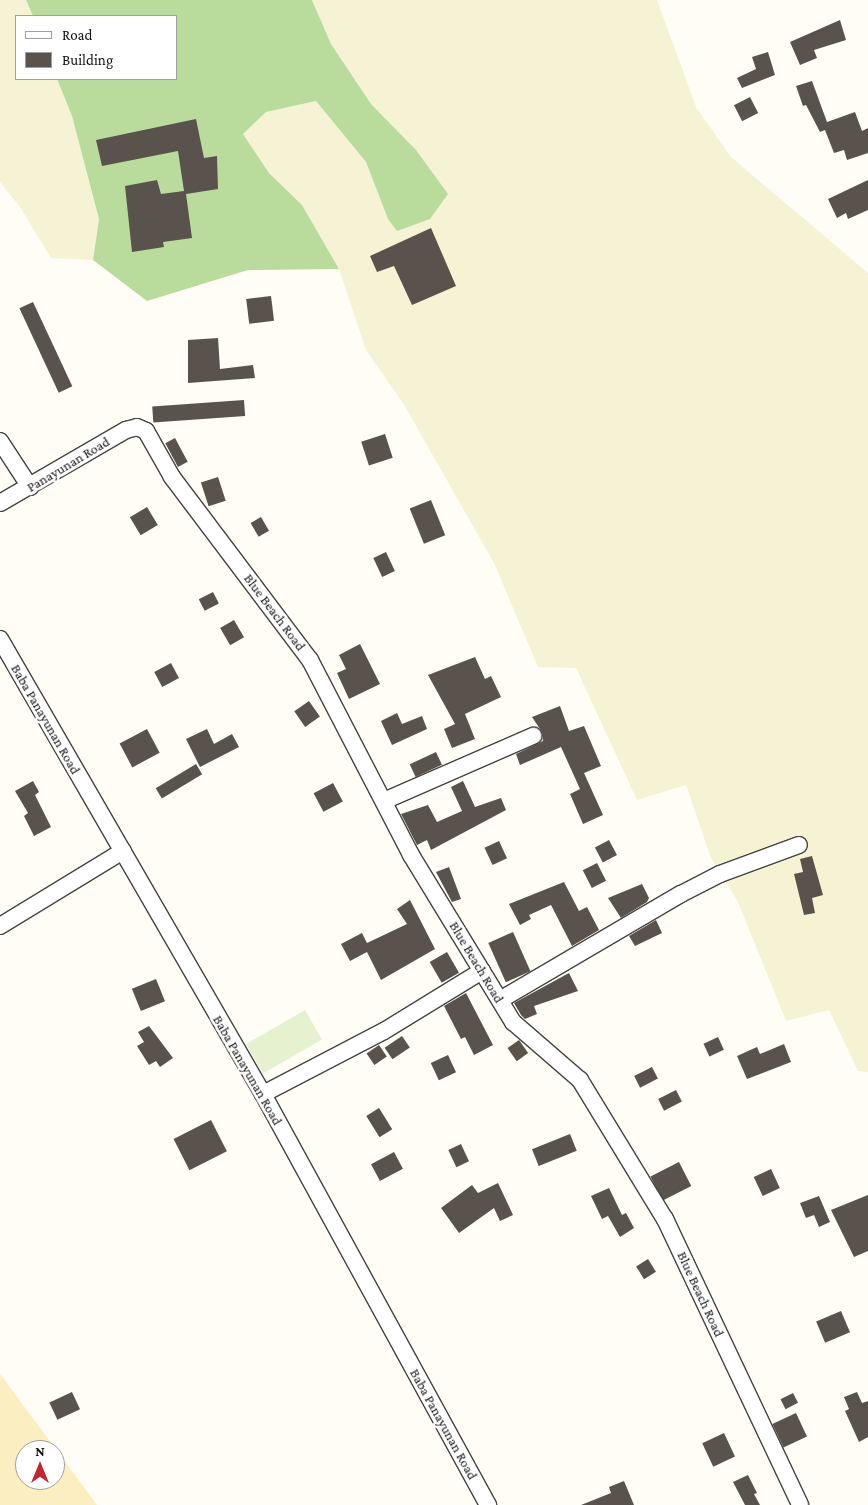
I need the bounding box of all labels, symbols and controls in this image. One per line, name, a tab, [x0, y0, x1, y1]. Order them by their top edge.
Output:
legend	[15, 15, 178, 80]
text: Road	[62, 27, 92, 43]
text: Building	[62, 52, 113, 68]
street label: Panayunan Road	[24, 433, 112, 495]
street label: Blue Beach Road	[241, 570, 309, 654]
street label: Baba Panayunan Road	[8, 661, 84, 777]
street label: Blue Beach Road	[446, 918, 508, 1006]
street label: Baba Panayunan Road	[210, 1012, 286, 1128]
street label: Blue Beach Road	[674, 1249, 728, 1339]
street label: Baba Panayunan Road	[407, 1366, 481, 1482]
north arrow	[15, 1440, 65, 1490]
text: N	[35, 1443, 45, 1459]

